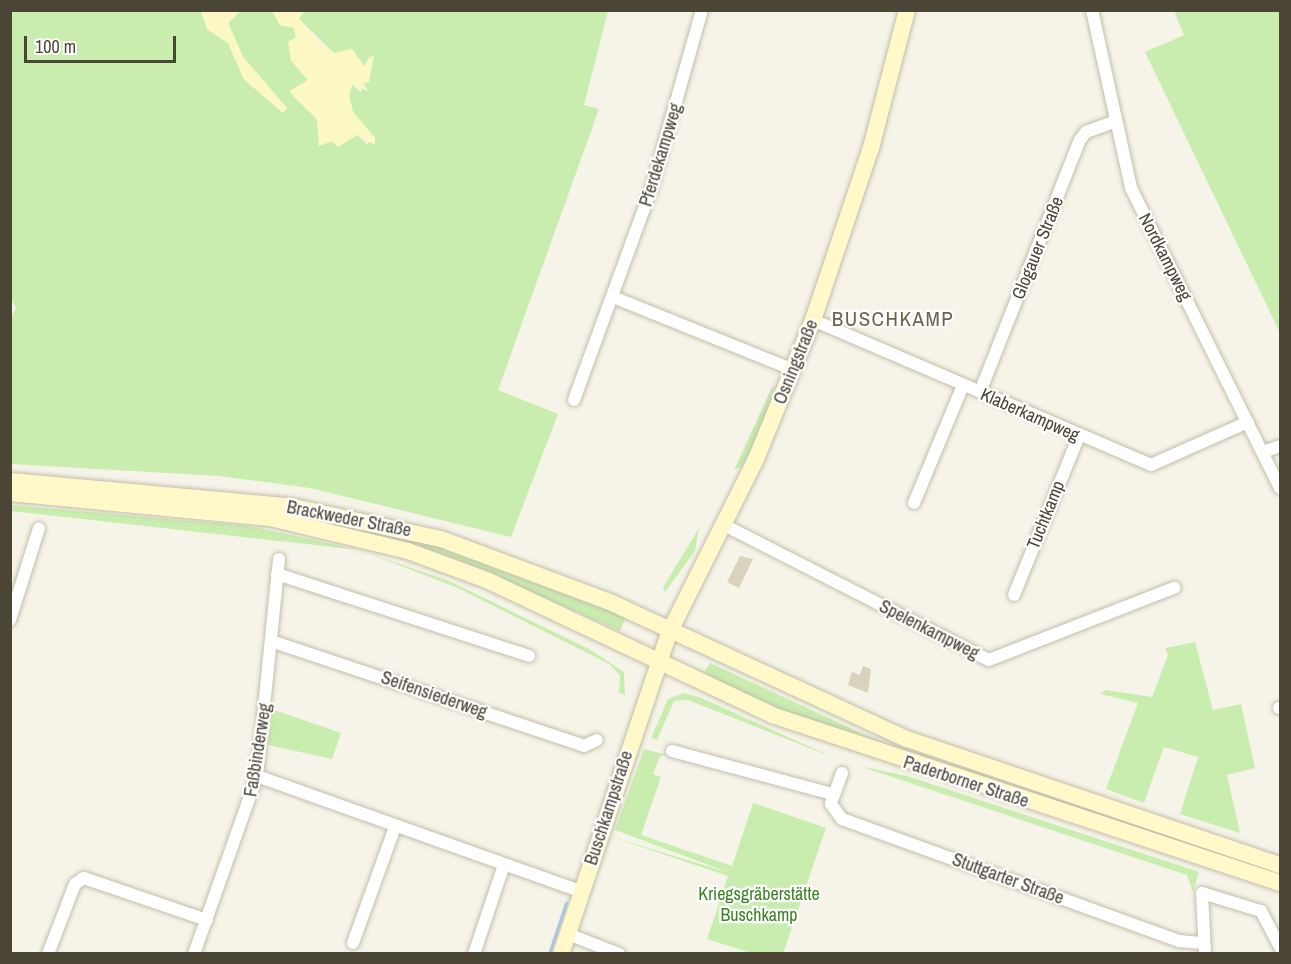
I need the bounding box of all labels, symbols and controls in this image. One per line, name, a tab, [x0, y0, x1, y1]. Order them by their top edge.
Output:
scale bar	[27, 24, 178, 62]
text: 100 m	[35, 34, 76, 59]
street label: Pferdekampweg	[635, 101, 687, 209]
street label: Glogauer Straße	[1008, 193, 1068, 303]
street label: Nordkampweg	[1134, 210, 1196, 304]
district label: BUSCHKAMP	[832, 306, 954, 332]
street label: Osningstraße	[769, 316, 823, 408]
street label: Klaberkampweg	[977, 384, 1083, 446]
street label: Tuchtkamp	[1023, 478, 1069, 552]
street label: Brackweder Straße	[285, 496, 413, 542]
street label: Spelenkampweg	[875, 596, 983, 664]
street label: Seifensiederweg	[378, 667, 490, 723]
street label: Faßbinderweg	[240, 702, 276, 798]
street label: Buschkampstraße	[580, 748, 638, 868]
street label: Paderborner Straße	[901, 752, 1031, 812]
street label: Stuttgarter Straße	[949, 849, 1067, 909]
park label: Kriegsgräberstätte Buschkamp	[698, 884, 820, 926]

